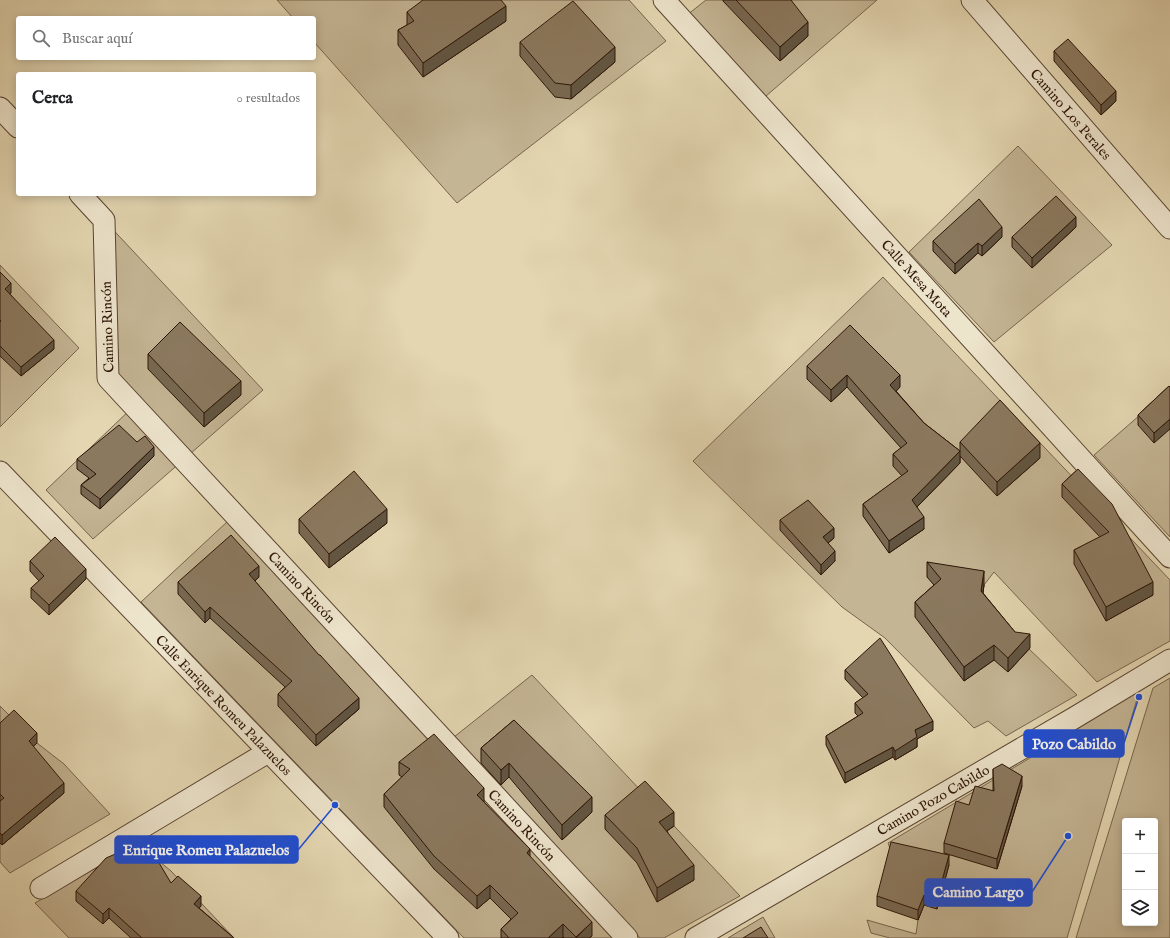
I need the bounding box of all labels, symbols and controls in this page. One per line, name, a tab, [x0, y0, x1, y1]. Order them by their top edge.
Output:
search box	[16, 16, 316, 60]
icon: search	[30, 27, 52, 49]
text: Buscar aquí	[62, 29, 132, 48]
street label: Camino Los Perales	[1026, 65, 1115, 164]
text: Cerca	[32, 88, 73, 109]
text: 0 resultados	[237, 90, 300, 107]
street label: Calle Mesa Mota	[877, 236, 956, 322]
street label: Camino Rincón	[97, 280, 119, 373]
street label: Camino Rincón	[264, 548, 339, 628]
street label: Calle Enrique Romeu Palazuelos	[151, 632, 295, 780]
callout: Pozo Cabildo	[1024, 730, 1124, 757]
text: Pozo Cabildo	[1032, 735, 1116, 754]
street label: Camino Pozo Cabildo	[874, 761, 993, 840]
street label: Camino Rincón	[484, 786, 559, 866]
map controls	[1122, 818, 1158, 926]
button: +	[1122, 818, 1158, 854]
callout: Enrique Romeu Palazuelos	[115, 836, 298, 863]
text: Enrique Romeu Palazuelos	[123, 841, 290, 860]
button: −	[1122, 854, 1158, 890]
callout: Camino Largo	[925, 879, 1032, 906]
text: Camino Largo	[933, 883, 1023, 902]
button: layers	[1122, 890, 1158, 926]

